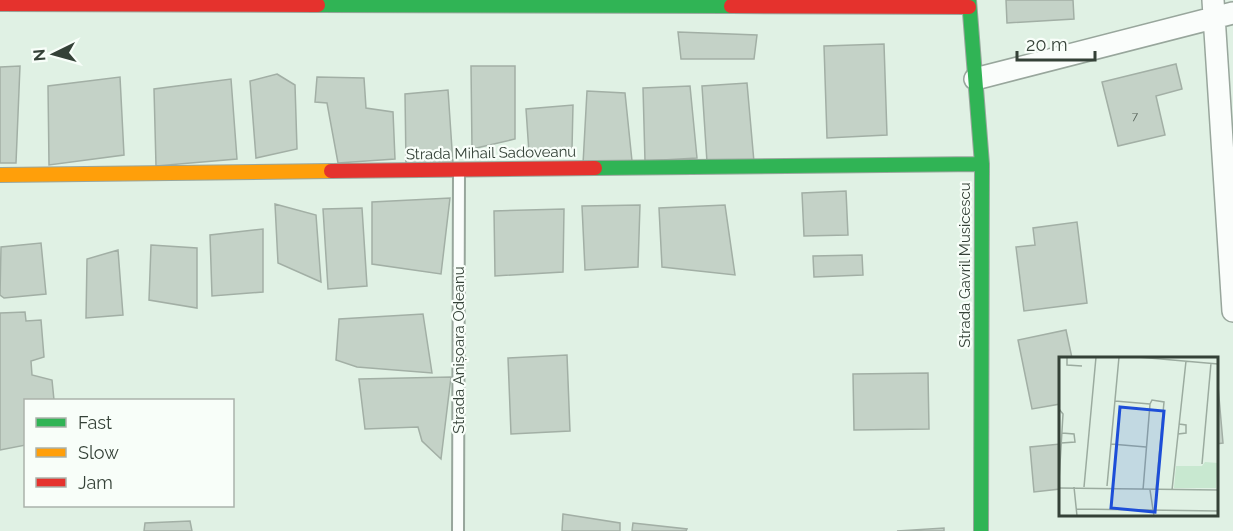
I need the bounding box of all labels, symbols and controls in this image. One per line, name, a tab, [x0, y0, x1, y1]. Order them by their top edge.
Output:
north arrow	[24, 24, 84, 84]
scale bar	[1017, 24, 1095, 62]
text: 20 m	[1026, 34, 1068, 55]
text: N	[30, 48, 50, 62]
house number: 7	[1132, 109, 1139, 123]
street label: Strada Mihail Sadoveanu	[406, 143, 576, 163]
street label: Strada Gavril Musicescu	[956, 182, 974, 348]
street label: Strada Anișoara Odeanu	[450, 266, 468, 434]
inset map	[1059, 357, 1218, 516]
legend	[24, 399, 234, 507]
text: Fast	[78, 412, 112, 433]
text: Slow	[78, 442, 119, 463]
text: Jam	[78, 472, 113, 493]

